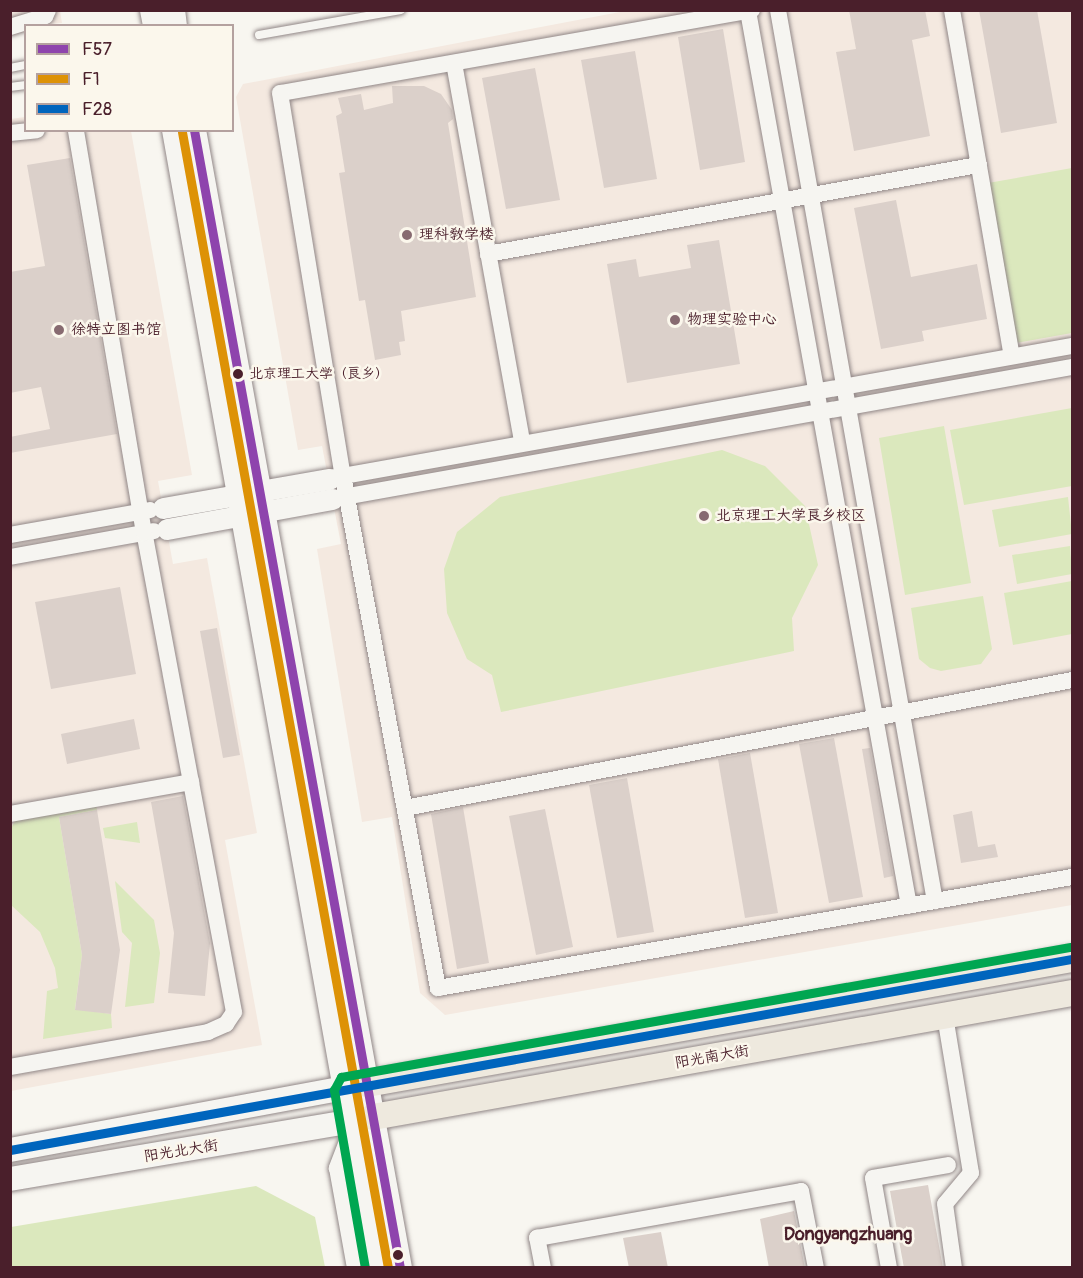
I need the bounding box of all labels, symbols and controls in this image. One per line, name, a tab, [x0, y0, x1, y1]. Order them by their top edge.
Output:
legend	[24, 24, 234, 132]
text: F57	[82, 38, 112, 61]
text: F1	[82, 68, 100, 91]
text: F28	[82, 98, 112, 121]
place label: 理科教学楼	[419, 226, 494, 244]
marker: 理科教学楼	[400, 228, 414, 242]
place label: 物理实验中心	[687, 311, 777, 329]
marker: 物理实验中心	[668, 313, 682, 327]
place label: 徐特立图书馆	[71, 321, 161, 339]
marker: 徐特立图书馆	[52, 323, 66, 337]
place label: 北京理工大学（良乡）	[249, 366, 389, 382]
marker: 北京理工大学（良乡）	[232, 368, 244, 380]
place label: 北京理工大学良乡校区	[716, 507, 866, 525]
marker: 北京理工大学良乡校区	[697, 509, 711, 523]
street label: 阳光南大街	[674, 1042, 750, 1072]
street label: 阳光北大街	[143, 1136, 219, 1166]
district label: Dongyangzhuang	[784, 1224, 912, 1246]
unlabelled marker	[392, 1249, 404, 1261]

